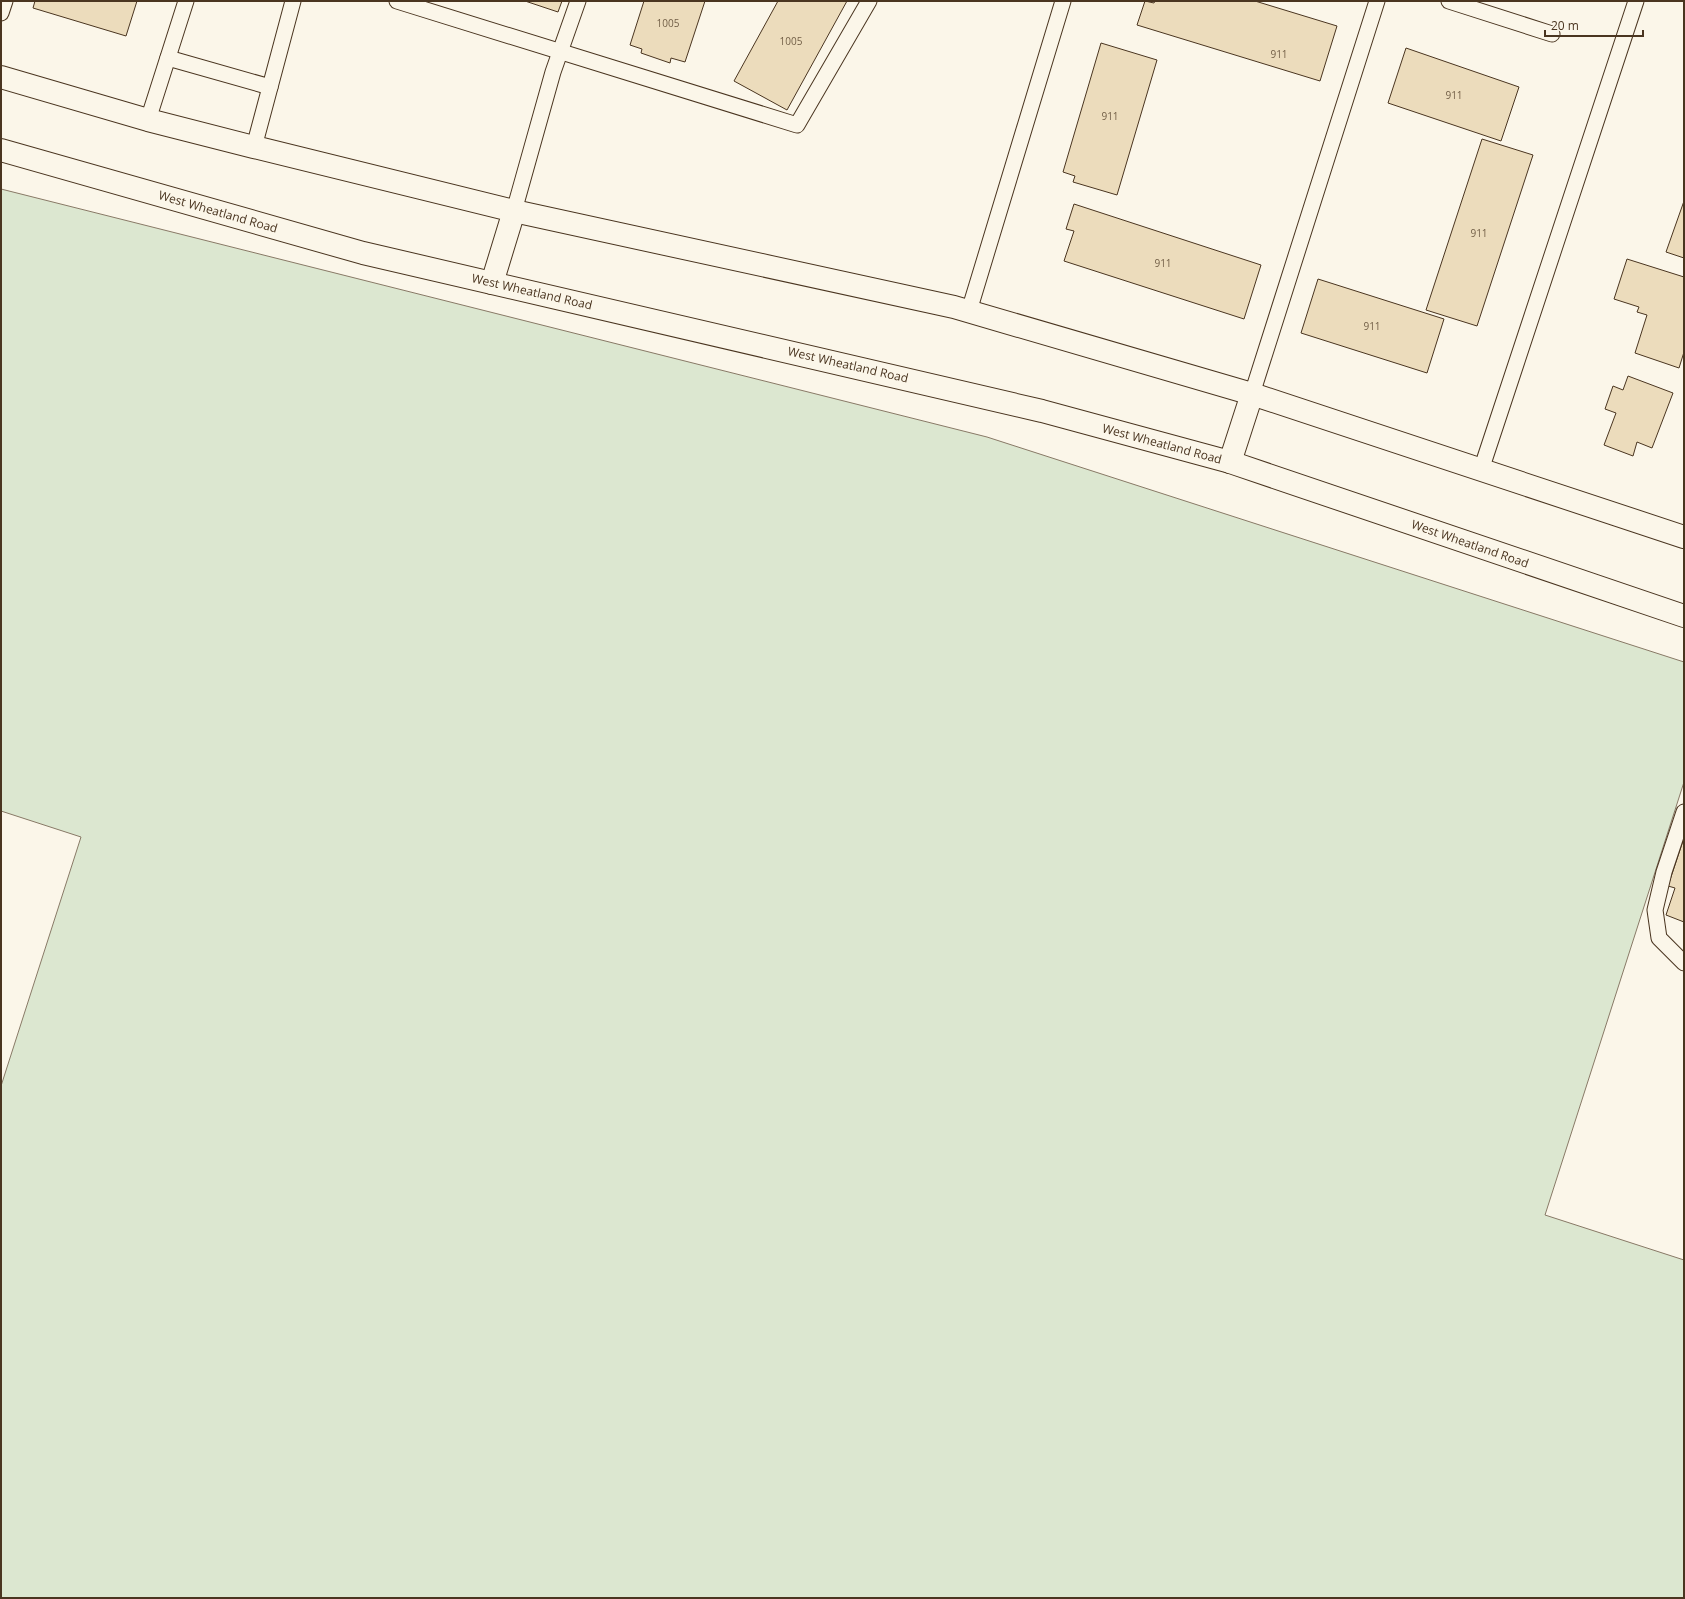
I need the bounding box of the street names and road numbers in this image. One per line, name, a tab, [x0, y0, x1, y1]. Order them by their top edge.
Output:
street label: West Wheatland Road	[157, 186, 280, 237]
street label: West Wheatland Road	[470, 269, 594, 314]
street label: West Wheatland Road	[786, 342, 910, 387]
street label: West Wheatland Road	[1100, 419, 1224, 468]
street label: West Wheatland Road	[1409, 515, 1531, 572]

